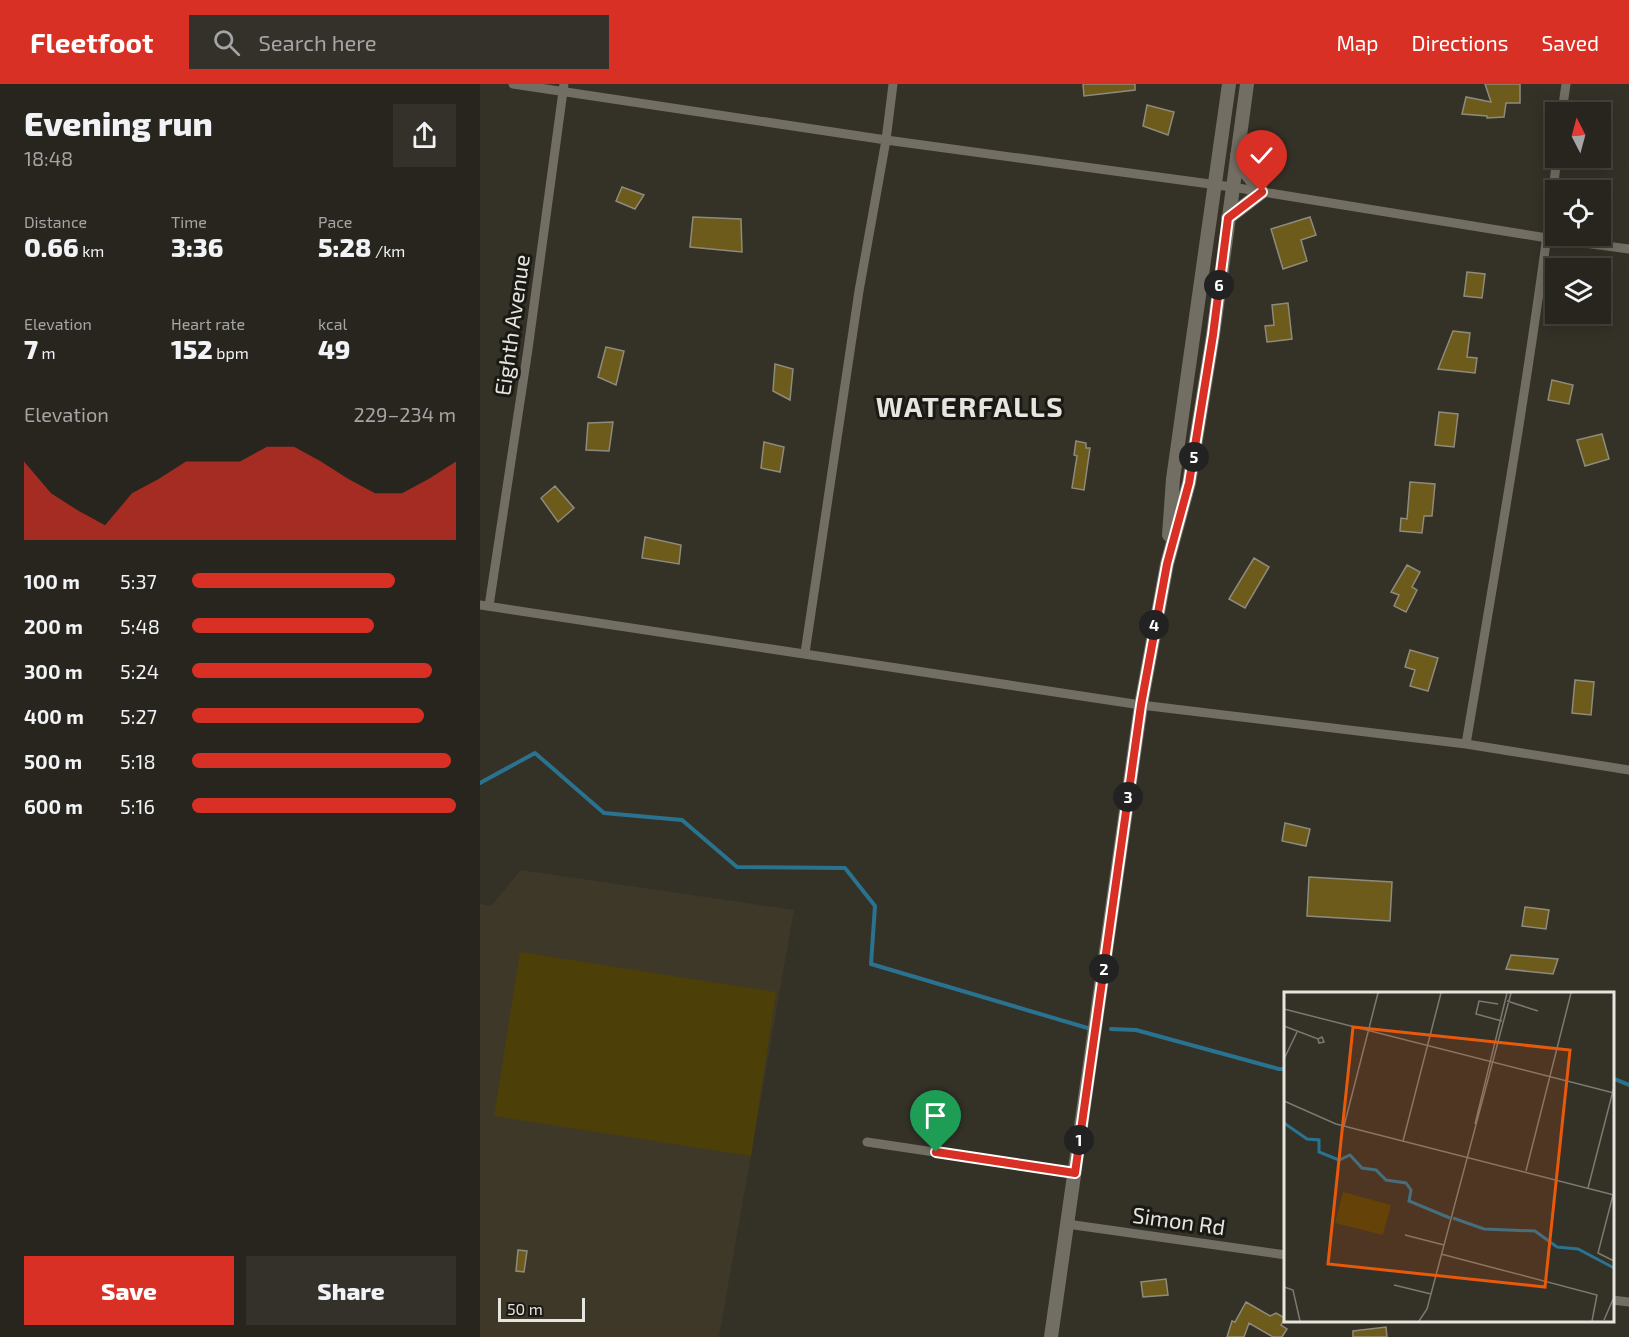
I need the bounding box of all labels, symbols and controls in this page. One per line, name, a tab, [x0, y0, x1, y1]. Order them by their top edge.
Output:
search box	[189, 15, 609, 69]
text: Fleetfoot	[30, 25, 153, 59]
icon: search	[210, 26, 243, 59]
text: Search here	[258, 29, 377, 55]
text: Map	[1336, 30, 1379, 55]
text: Directions	[1412, 30, 1508, 55]
text: Saved	[1541, 30, 1599, 55]
north arrow	[1545, 102, 1611, 168]
map controls	[1545, 102, 1611, 324]
text: Evening run	[24, 103, 213, 143]
button: share	[393, 104, 456, 167]
pin	[1236, 130, 1287, 192]
icon: check	[1245, 139, 1278, 172]
text: 18:48	[24, 146, 73, 170]
button: locate	[1545, 180, 1611, 246]
text: Distance	[24, 212, 87, 231]
text: Time	[171, 212, 207, 231]
text: Pace	[318, 212, 352, 231]
text: 0.66	[24, 231, 79, 262]
text: 3:36	[171, 231, 223, 262]
text: 5:28	[318, 231, 371, 262]
text: km	[79, 241, 104, 260]
text: /km	[371, 241, 405, 260]
street label: Eighth Avenue	[488, 253, 534, 397]
button: layers	[1545, 258, 1611, 324]
pin: 6	[1204, 270, 1234, 300]
text: 6	[1214, 275, 1224, 294]
text: Elevation	[24, 314, 92, 333]
text: Heart rate	[171, 314, 245, 333]
text: kcal	[318, 314, 347, 333]
text: 7	[24, 333, 38, 364]
text: 152	[171, 333, 213, 364]
text: 49	[318, 333, 350, 364]
text: m	[38, 343, 56, 362]
text: bpm	[213, 343, 249, 362]
district label: WATERFALLS	[876, 389, 1064, 423]
text: Elevation	[24, 402, 109, 426]
text: 229–234 m	[354, 402, 456, 426]
pin: 5	[1179, 442, 1209, 472]
text: 5	[1190, 447, 1198, 466]
text: 100 m	[24, 569, 80, 593]
text: 5:37	[120, 569, 157, 593]
pin: 4	[1139, 610, 1169, 640]
text: 200 m	[24, 614, 83, 638]
text: 5:48	[120, 614, 160, 638]
text: 4	[1149, 615, 1159, 634]
text: 300 m	[24, 659, 83, 683]
text: 5:24	[120, 659, 159, 683]
text: 400 m	[24, 704, 84, 728]
text: 5:27	[120, 704, 157, 728]
text: 500 m	[24, 749, 82, 773]
text: 5:18	[120, 749, 156, 773]
pin: 3	[1113, 782, 1143, 812]
text: 3	[1123, 787, 1133, 806]
text: 600 m	[24, 794, 83, 818]
text: 5:16	[120, 794, 155, 818]
pin: 2	[1089, 954, 1119, 984]
text: 2	[1099, 959, 1109, 978]
inset map	[1284, 992, 1614, 1322]
pin	[910, 1090, 961, 1152]
icon: arrive	[919, 1099, 952, 1132]
pin: 1	[1064, 1125, 1094, 1155]
text: 1	[1076, 1130, 1082, 1149]
street label: Simon Rd	[1131, 1201, 1227, 1239]
button: Save	[24, 1256, 234, 1325]
button: Share	[246, 1256, 456, 1325]
scale bar	[498, 1295, 585, 1322]
text: 50 m	[507, 1299, 543, 1318]

